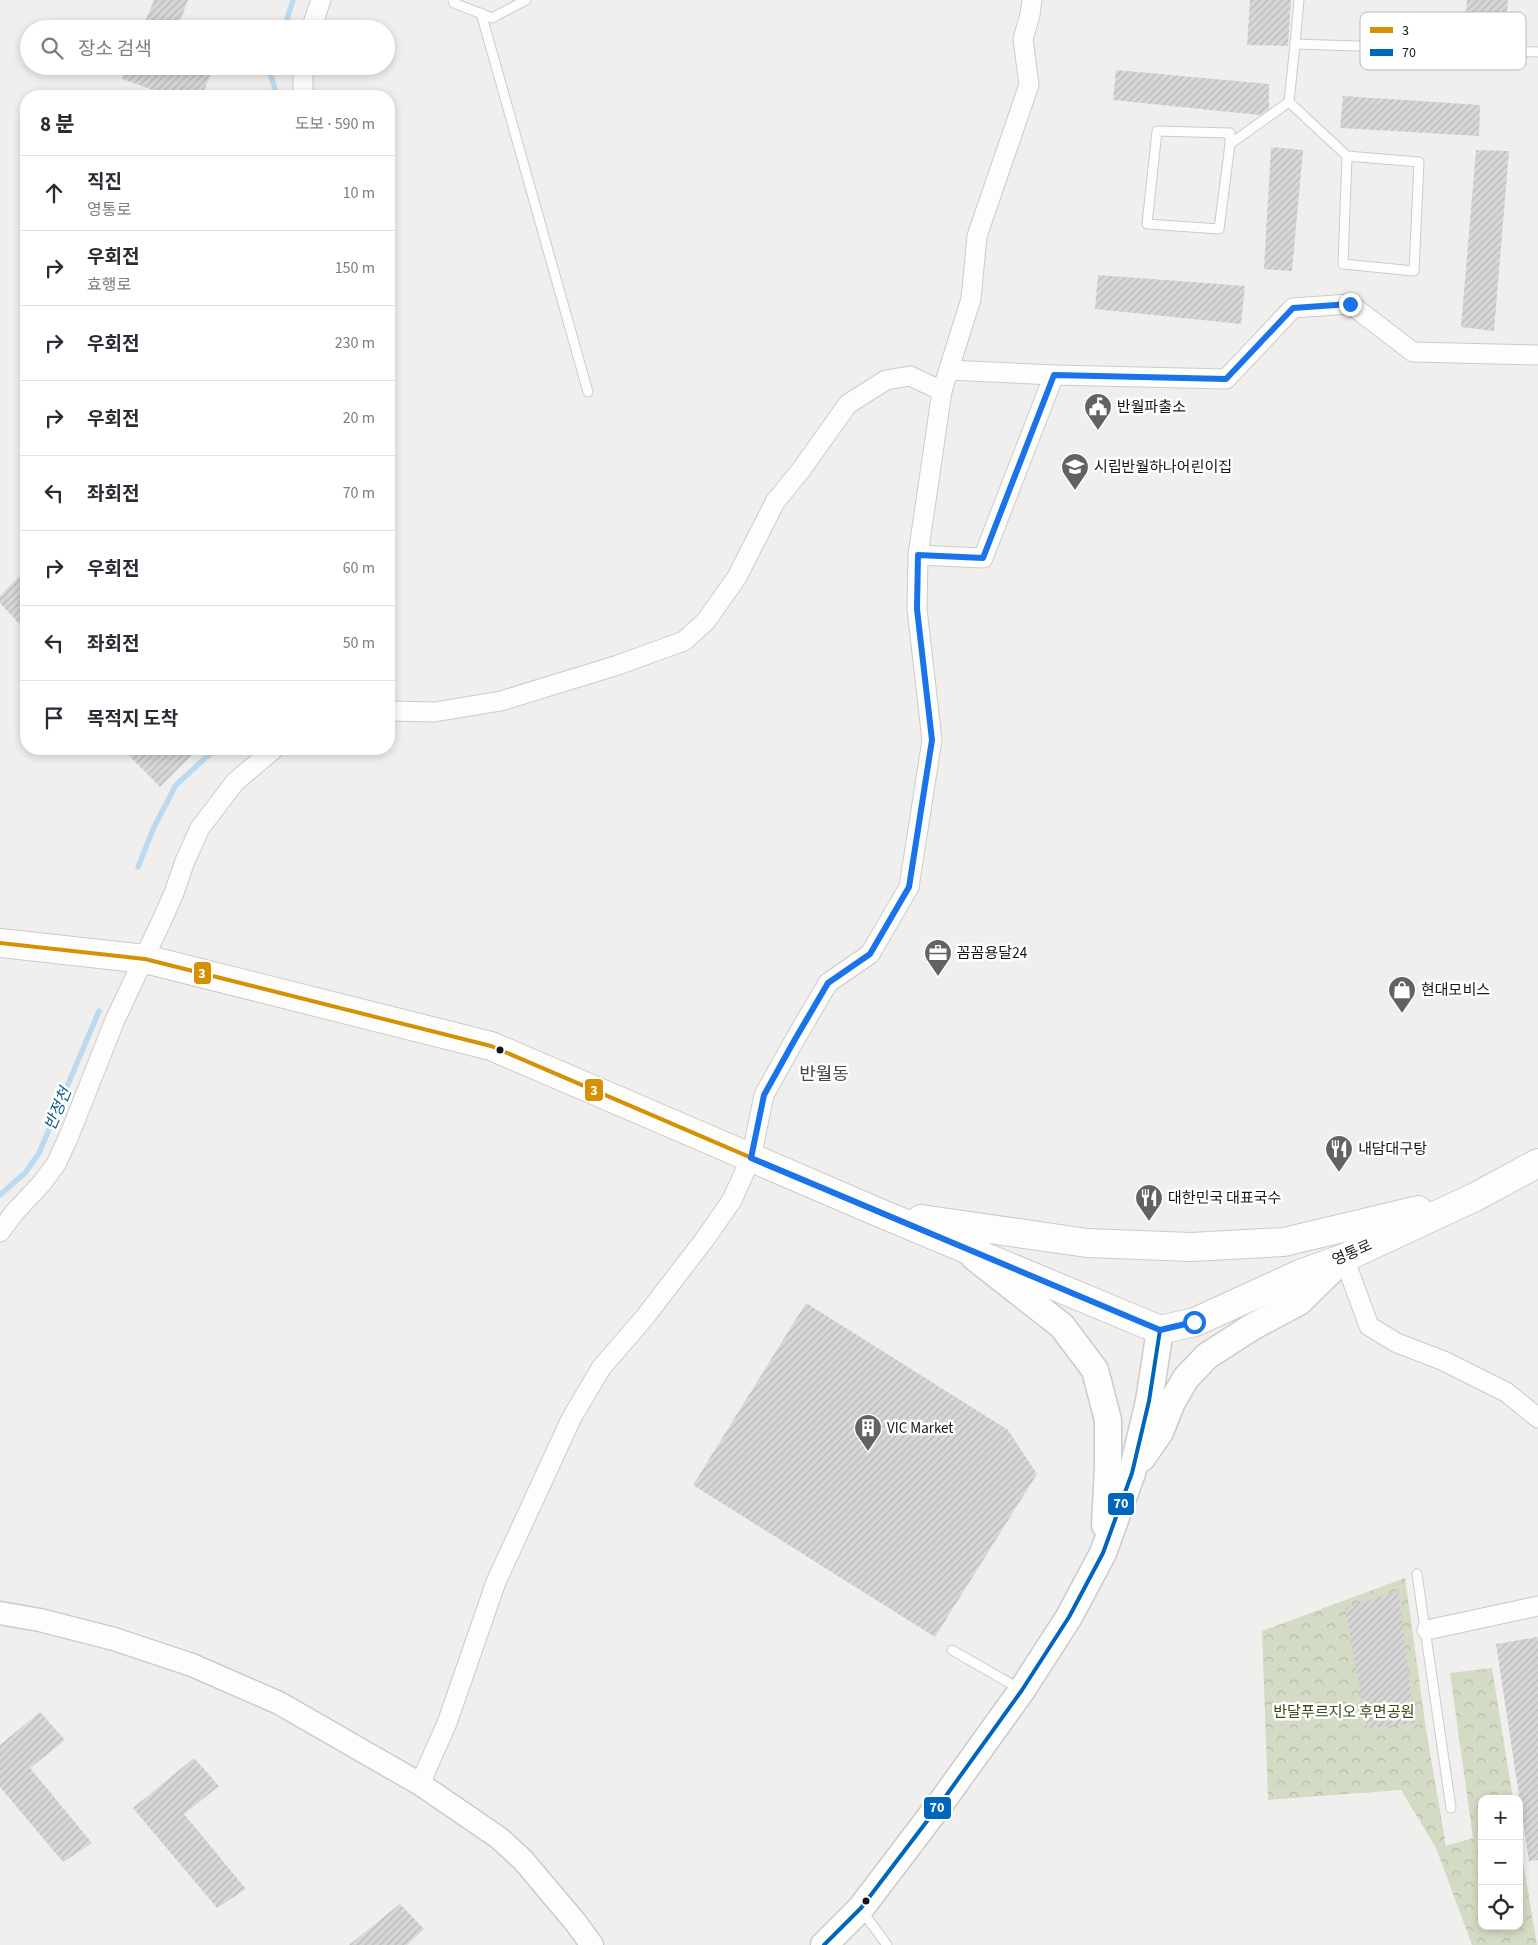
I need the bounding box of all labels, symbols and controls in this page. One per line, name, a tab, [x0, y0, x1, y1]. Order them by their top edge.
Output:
legend	[1360, 12, 1526, 70]
search box	[20, 20, 395, 75]
text: 3	[1402, 21, 1409, 41]
icon: search	[38, 34, 66, 62]
text: 장소 검색	[78, 36, 152, 63]
text: 70	[1402, 43, 1416, 63]
text: 8 분	[40, 109, 75, 139]
text: 도보 · 590 m	[295, 113, 375, 135]
text: 직진	[87, 169, 122, 196]
icon: ahead	[40, 179, 68, 207]
text: 10 m	[343, 182, 375, 204]
text: 영통로	[87, 199, 131, 221]
text: 우회전	[87, 244, 139, 271]
icon: right	[40, 254, 68, 282]
text: 150 m	[335, 257, 375, 279]
text: 효행로	[87, 274, 131, 296]
route end	[1339, 293, 1362, 316]
icon: right	[40, 329, 68, 357]
text: 우회전	[87, 331, 139, 358]
text: 230 m	[335, 332, 375, 354]
public building icon: 반월파출소	[1083, 392, 1113, 431]
place label: 반월파출소	[1117, 397, 1186, 418]
icon: right	[40, 404, 68, 432]
text: 우회전	[87, 406, 139, 433]
text: 20 m	[343, 407, 375, 429]
school or university icon: 시립반월하나어린이집	[1060, 452, 1090, 491]
place label: 시립반월하나어린이집	[1094, 457, 1232, 478]
icon: left	[40, 479, 68, 507]
text: 좌회전	[87, 481, 139, 508]
text: 70 m	[343, 482, 375, 504]
icon: right	[40, 554, 68, 582]
text: 우회전	[87, 556, 139, 583]
text: 60 m	[343, 557, 375, 579]
icon: left	[40, 629, 68, 657]
text: 좌회전	[87, 631, 139, 658]
text: 50 m	[343, 632, 375, 654]
icon: arrive	[40, 704, 68, 732]
text: 목적지 도착	[87, 706, 178, 733]
office icon: 꼼꼼용달24	[923, 938, 953, 977]
place label: 꼼꼼용달24	[957, 943, 1028, 964]
line badge: 3	[193, 961, 212, 985]
text: 3	[198, 964, 206, 984]
shop icon: 현대모비스	[1387, 975, 1417, 1014]
place label: 현대모비스	[1421, 980, 1490, 1001]
unlabelled marker	[495, 1045, 505, 1055]
district label: 반월동	[799, 1062, 849, 1087]
line badge: 3	[584, 1078, 604, 1102]
text: 3	[590, 1081, 598, 1101]
water label: 반정천	[39, 1082, 78, 1134]
restaurant icon: 내담대구탕	[1324, 1134, 1354, 1173]
place label: 내담대구탕	[1358, 1139, 1427, 1160]
restaurant icon: 대한민국 대표국수	[1134, 1183, 1164, 1222]
place label: 대한민국 대표국수	[1168, 1188, 1281, 1209]
street label: 영통로	[1329, 1235, 1375, 1271]
route start	[1183, 1311, 1206, 1334]
building icon: VIC Market	[853, 1413, 883, 1452]
place label: VIC Market	[887, 1418, 953, 1439]
line badge: 70	[1107, 1492, 1135, 1516]
text: 70	[1114, 1494, 1128, 1514]
park label: 반달푸르지오 후면공원	[1273, 1702, 1415, 1723]
map controls	[1478, 1795, 1523, 1930]
button: +	[1478, 1795, 1523, 1840]
line badge: 70	[923, 1796, 952, 1820]
text: 70	[930, 1798, 944, 1818]
button: −	[1478, 1840, 1523, 1885]
button: locate	[1478, 1885, 1523, 1930]
unlabelled marker	[861, 1896, 871, 1906]

